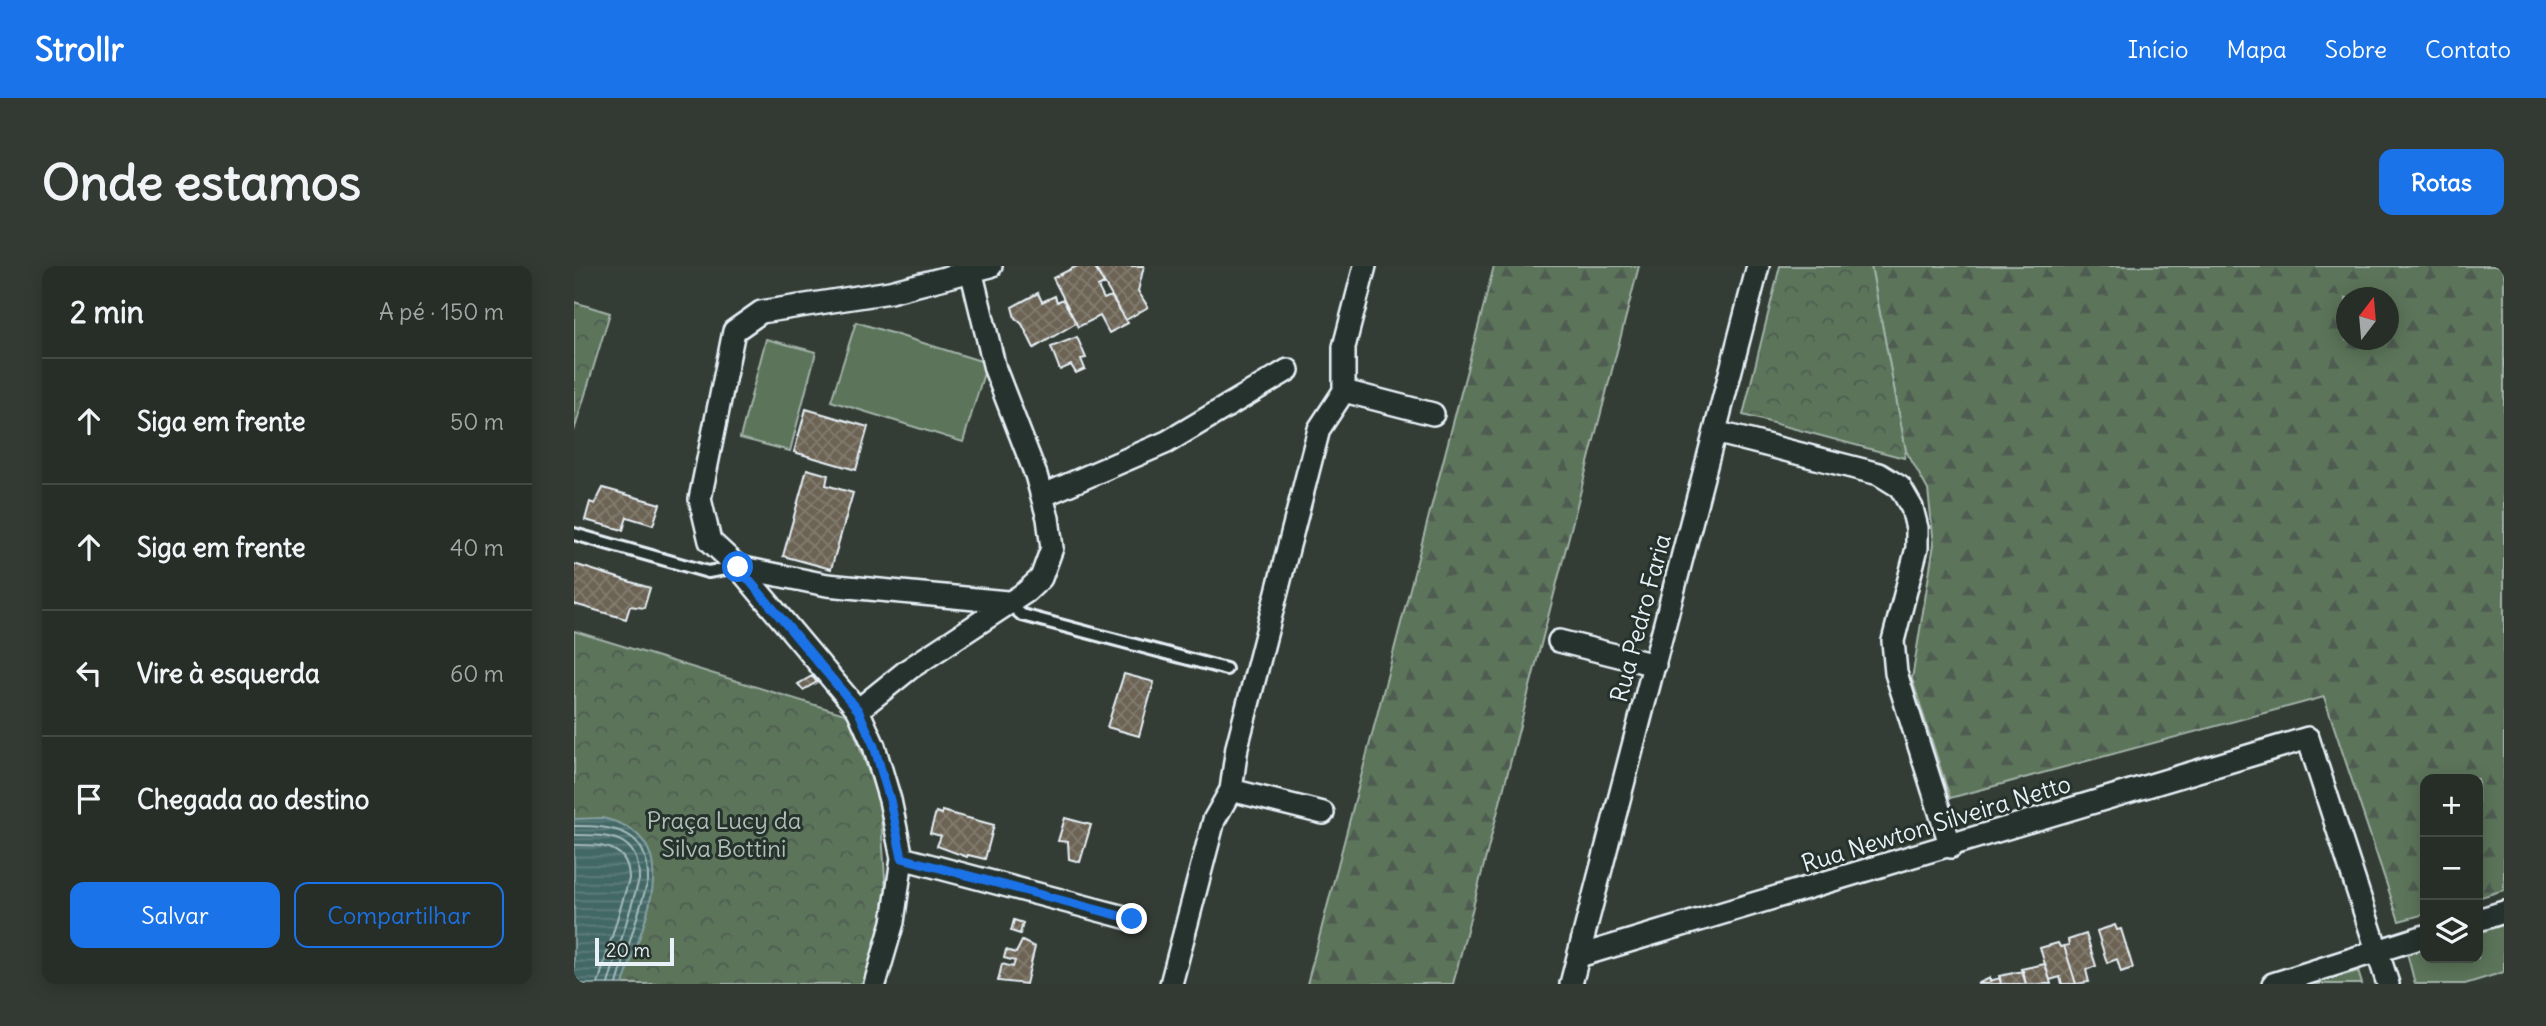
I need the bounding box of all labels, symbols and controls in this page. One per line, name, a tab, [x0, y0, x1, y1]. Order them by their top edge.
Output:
text: Strollr	[35, 28, 124, 70]
text: Início	[2128, 34, 2188, 64]
text: Mapa	[2226, 34, 2287, 64]
text: Sobre	[2325, 34, 2387, 64]
text: Contato	[2425, 34, 2511, 64]
button: Rotas	[2379, 149, 2504, 215]
text: Onde estamos	[42, 152, 361, 213]
north arrow	[2336, 287, 2399, 350]
text: 2 min	[70, 293, 144, 331]
text: A pé · 150 m	[379, 297, 504, 326]
icon: ahead	[70, 402, 108, 440]
text: Siga em frente	[137, 405, 305, 438]
text: 50 m	[450, 407, 504, 436]
icon: ahead	[70, 528, 108, 566]
text: Siga em frente	[137, 531, 305, 564]
street label: Rua Pedro Faria	[1603, 531, 1677, 705]
text: 40 m	[450, 533, 504, 562]
route start	[722, 551, 753, 582]
icon: left	[70, 654, 108, 692]
text: Vire à esquerda	[137, 657, 320, 690]
text: 60 m	[450, 659, 504, 688]
street label: Rua Newton Silveira Netto	[1798, 768, 2074, 878]
map controls	[2420, 774, 2483, 963]
button: +	[2420, 774, 2483, 837]
icon: arrive	[70, 780, 108, 818]
text: Chegada ao destino	[137, 783, 369, 816]
park label: Praça Lucy da Silva Bottini	[646, 805, 802, 863]
button: −	[2420, 837, 2483, 900]
button: Salvar	[70, 882, 280, 948]
button: Compartilhar	[294, 882, 504, 948]
button: layers	[2420, 900, 2483, 963]
route end	[1116, 903, 1147, 934]
scale bar	[595, 935, 674, 967]
text: 20 m	[606, 938, 650, 962]

